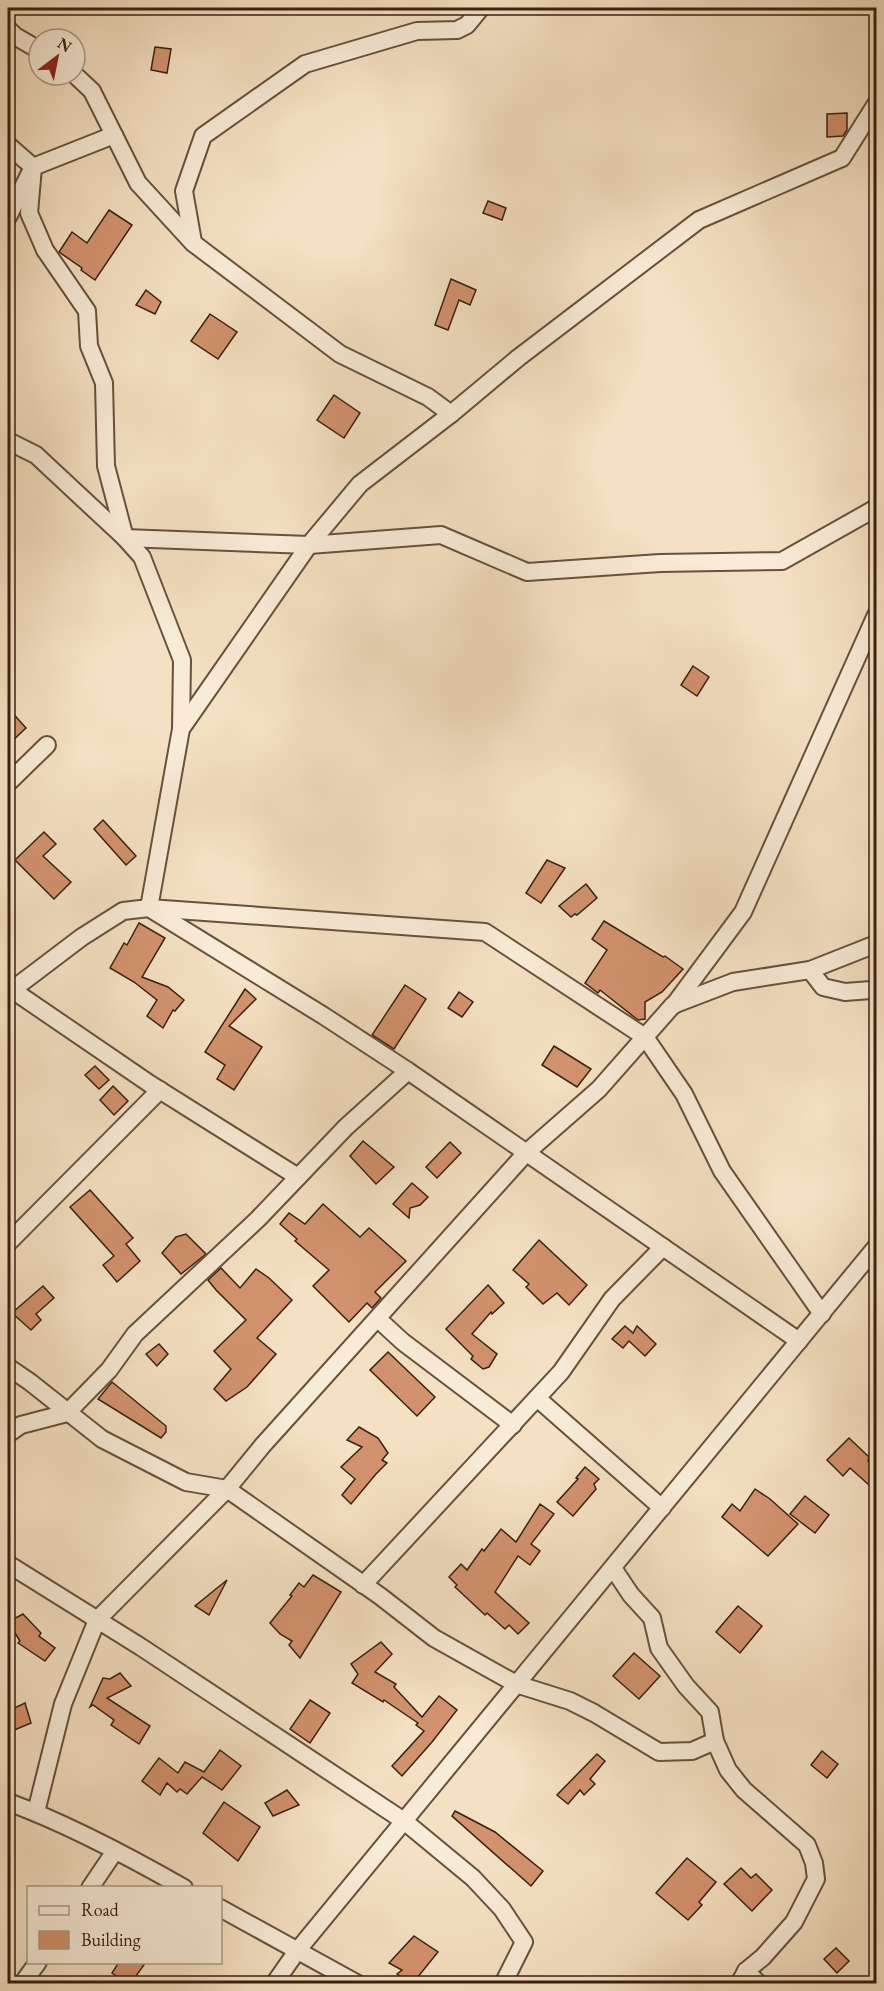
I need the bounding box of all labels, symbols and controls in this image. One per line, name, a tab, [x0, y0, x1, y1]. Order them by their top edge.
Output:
north arrow	[27, 27, 87, 87]
text: N	[54, 32, 76, 57]
legend	[27, 1886, 222, 1964]
text: Road	[81, 1898, 120, 1921]
text: Building	[81, 1928, 141, 1951]

